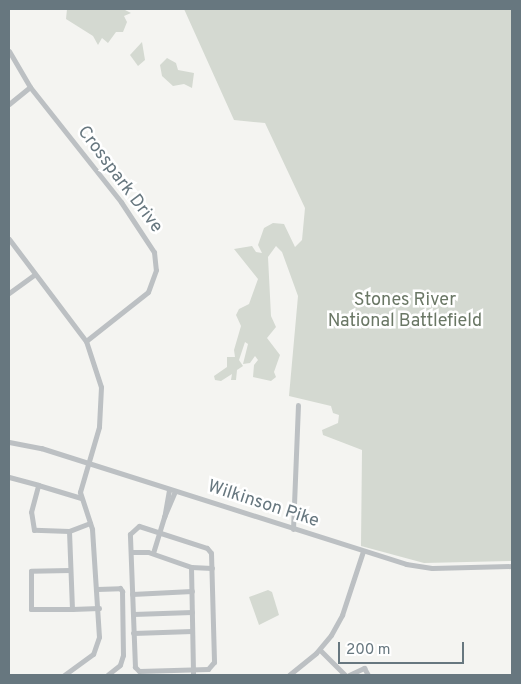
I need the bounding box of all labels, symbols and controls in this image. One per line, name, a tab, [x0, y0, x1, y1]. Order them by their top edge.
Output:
street label: Crosspark Drive	[72, 122, 166, 238]
park label: Stones River National Battlefield	[328, 291, 482, 334]
street label: Wilkinson Pike	[205, 477, 321, 533]
scale bar	[341, 632, 467, 664]
text: 200 m	[346, 641, 391, 660]

